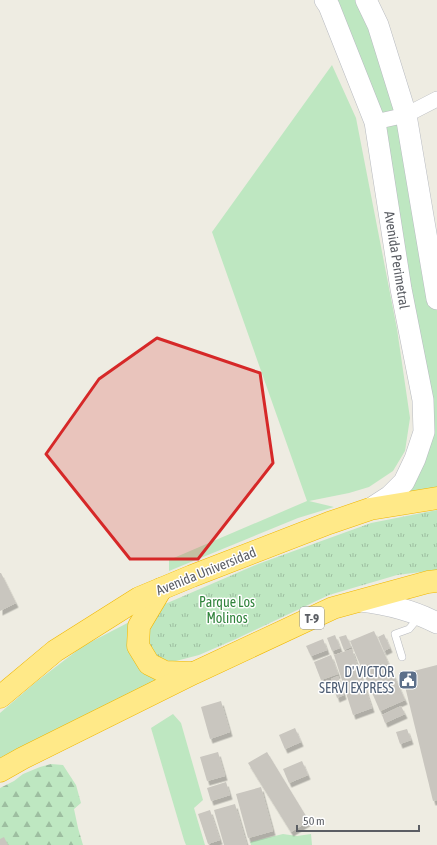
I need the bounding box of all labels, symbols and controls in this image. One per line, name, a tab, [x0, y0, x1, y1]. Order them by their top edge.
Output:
street label: Avenida Perimetral	[381, 210, 413, 310]
street label: Avenida Universidad	[154, 544, 258, 598]
park label: Parque Los Molinos	[199, 594, 255, 626]
road number: T-9	[300, 607, 324, 629]
place label: D' VICTOR SERVI EXPRESS	[319, 664, 394, 696]
public building icon: D' VICTOR SERVI EXPRESS	[397, 669, 419, 691]
scale bar	[297, 807, 419, 833]
text: 50 m	[303, 814, 325, 828]

